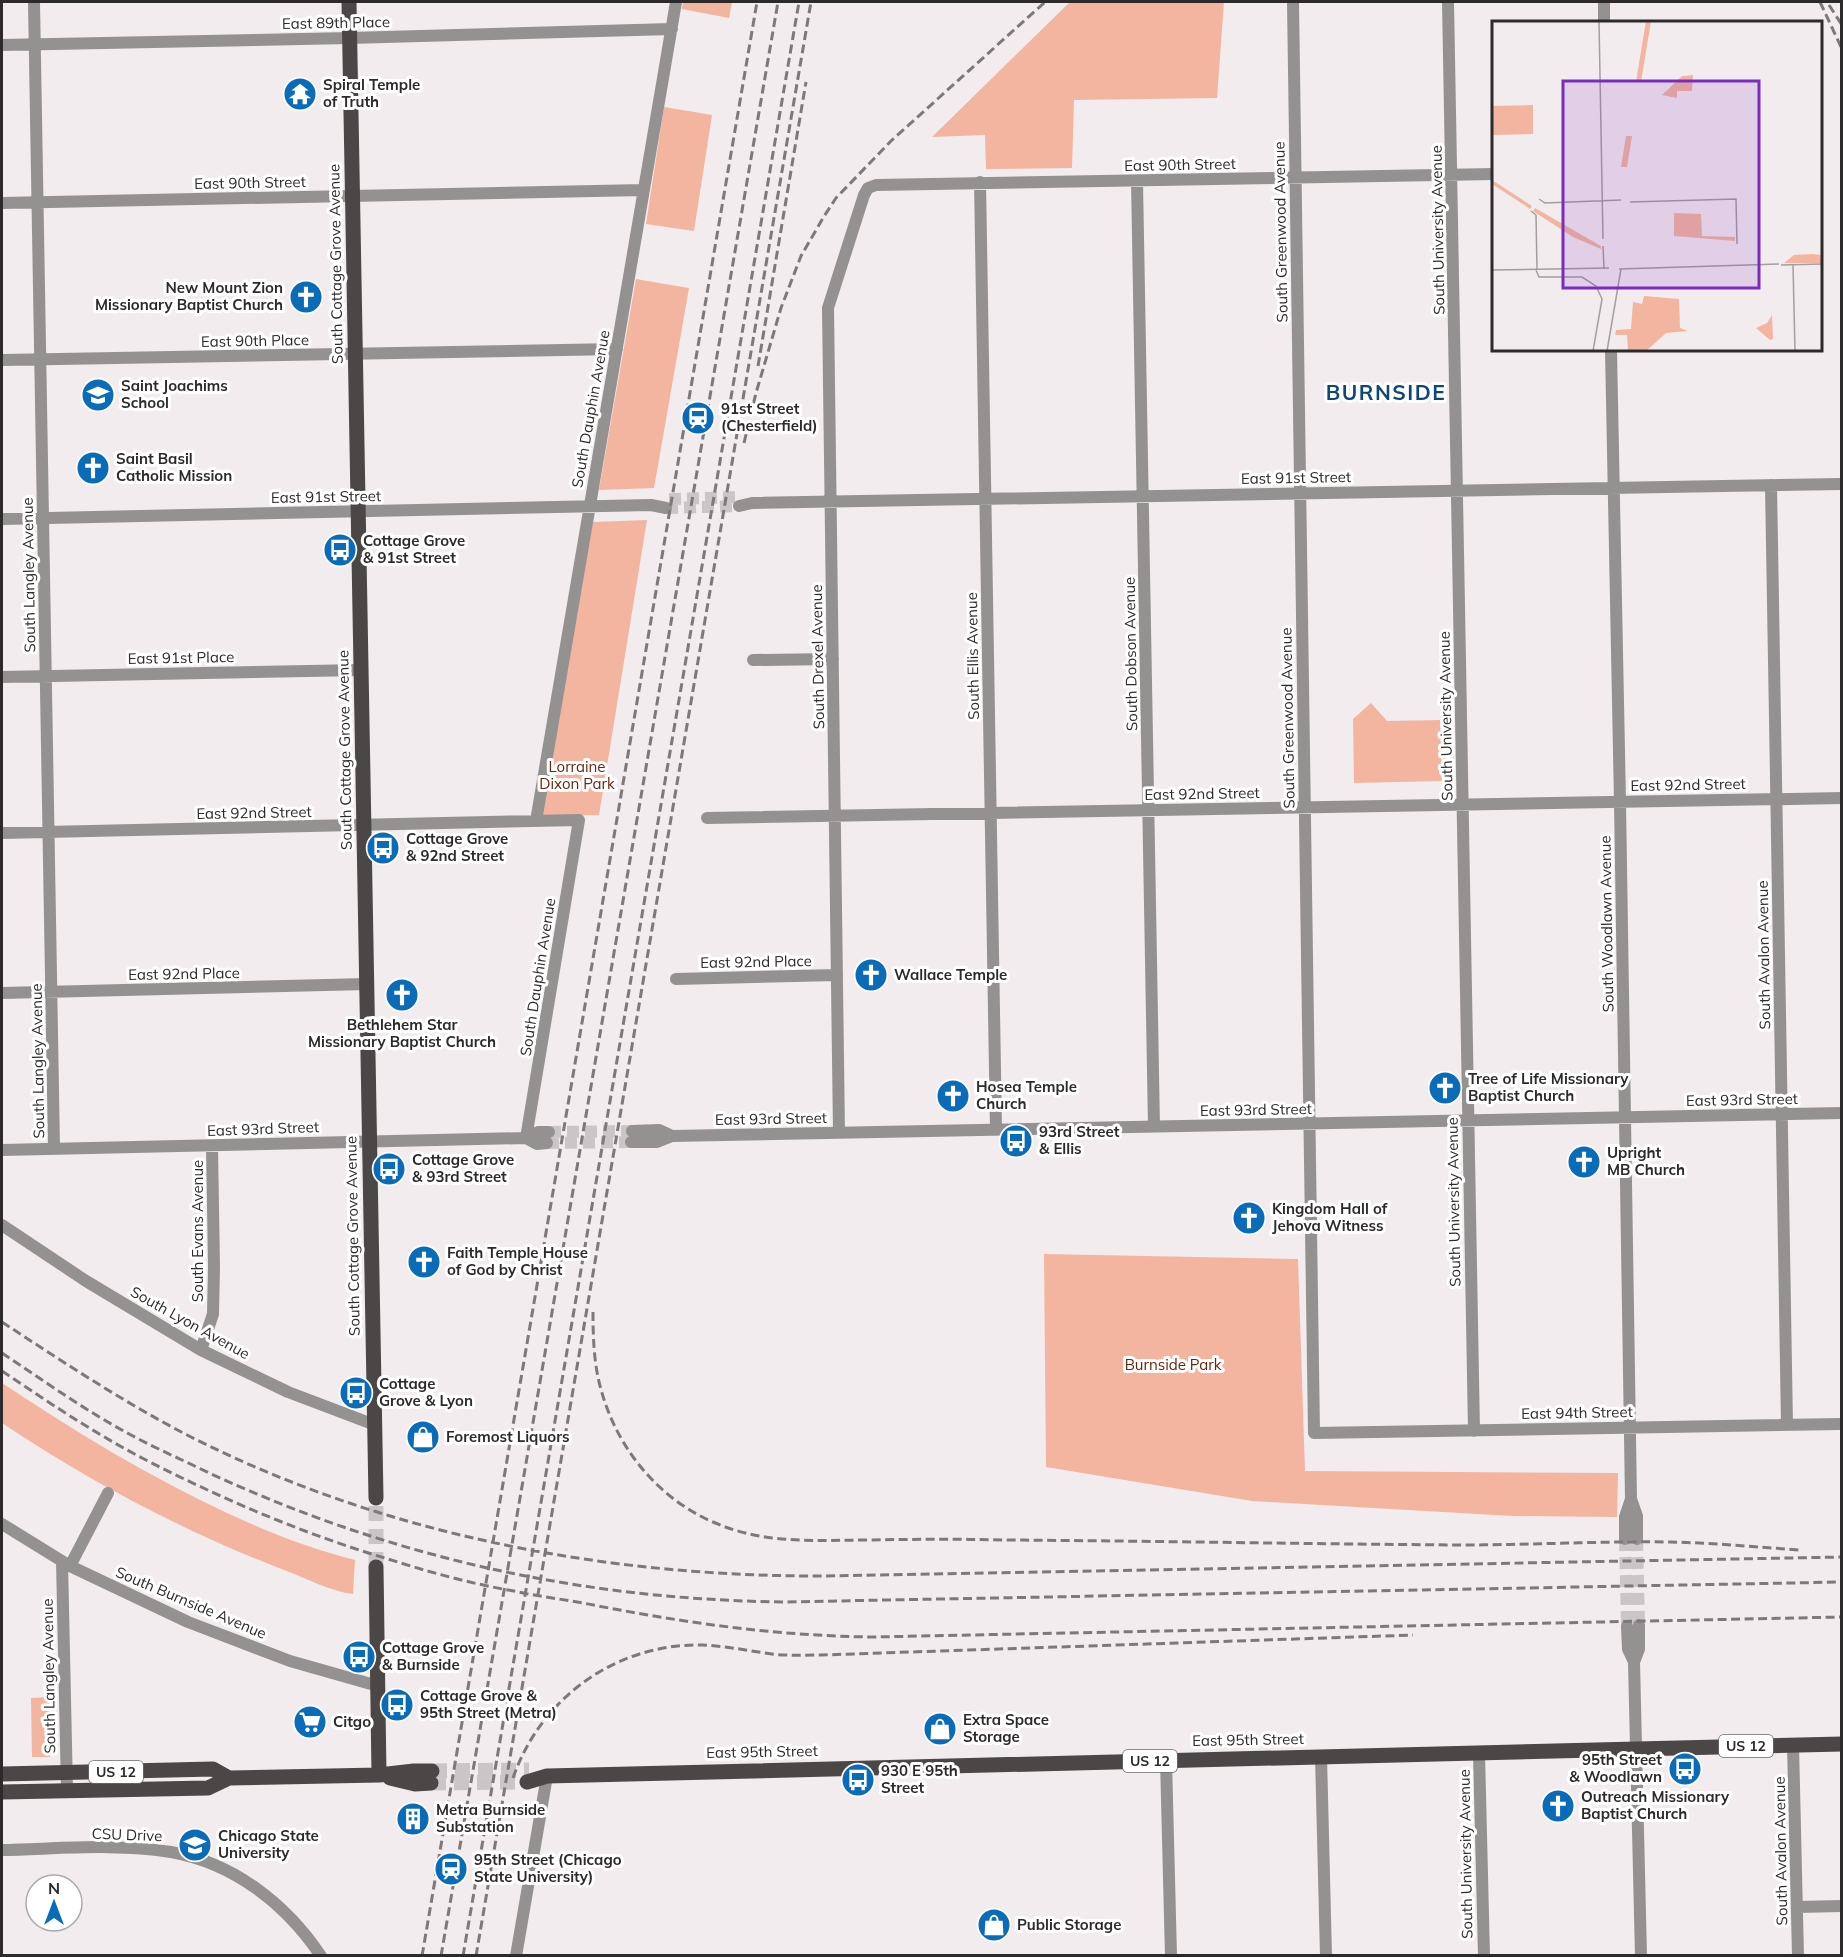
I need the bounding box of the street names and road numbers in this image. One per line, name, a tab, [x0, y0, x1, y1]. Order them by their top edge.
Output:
street label: East 89th Place	[282, 12, 390, 33]
street label: South Greenwood Avenue	[1269, 141, 1292, 323]
street label: South University Avenue	[1427, 145, 1448, 315]
street label: East 90th Street	[1124, 154, 1236, 175]
street label: South Cottage Grove Avenue	[324, 164, 347, 364]
street label: East 90th Street	[194, 172, 306, 193]
street label: South Dauphin Avenue	[567, 329, 614, 489]
street label: East 90th Place	[201, 330, 309, 351]
street label: East 91st Street	[1241, 467, 1351, 488]
street label: East 91st Street	[271, 486, 381, 507]
street label: South Langley Avenue	[18, 497, 39, 653]
street label: South Dobson Avenue	[1120, 577, 1141, 731]
street label: South Drexel Avenue	[807, 584, 828, 730]
street label: South Ellis Avenue	[962, 592, 983, 720]
street label: South Greenwood Avenue	[1276, 627, 1299, 809]
street label: South University Avenue	[1435, 631, 1456, 801]
street label: East 91st Place	[128, 647, 234, 668]
street label: South Cottage Grove Avenue	[333, 650, 356, 850]
street label: East 92nd Street	[1630, 774, 1746, 795]
street label: East 92nd Street	[1144, 783, 1260, 804]
street label: East 92nd Street	[196, 802, 312, 823]
street label: South Woodlawn Avenue	[1595, 835, 1618, 1013]
street label: South Avalon Avenue	[1753, 880, 1774, 1030]
street label: South Dauphin Avenue	[516, 897, 559, 1057]
street label: East 92nd Place	[700, 951, 812, 972]
street label: East 92nd Place	[128, 963, 240, 984]
street label: South Langley Avenue	[27, 983, 48, 1139]
street label: East 93rd Street	[1686, 1089, 1798, 1110]
street label: East 93rd Street	[1200, 1099, 1312, 1120]
street label: East 93rd Street	[715, 1108, 827, 1129]
street label: East 93rd Street	[207, 1117, 319, 1140]
street label: South University Avenue	[1443, 1117, 1464, 1287]
street label: South Cottage Grove Avenue	[341, 1136, 364, 1336]
street label: South Evans Avenue	[188, 1160, 207, 1302]
street label: South Lyon Avenue	[127, 1282, 253, 1363]
street label: East 94th Street	[1521, 1402, 1633, 1423]
street label: South Burnside Avenue	[113, 1562, 269, 1643]
street label: South Langley Avenue	[38, 1598, 59, 1754]
street label: East 95th Street	[1192, 1729, 1304, 1750]
road number: US 12	[1719, 1735, 1773, 1757]
street label: East 95th Street	[706, 1741, 818, 1762]
road number: US 12	[1123, 1750, 1177, 1772]
road number: US 12	[89, 1761, 143, 1783]
street label: South University Avenue	[1455, 1769, 1476, 1939]
street label: South Avalon Avenue	[1770, 1776, 1791, 1926]
street label: CSU Drive	[91, 1824, 163, 1845]

